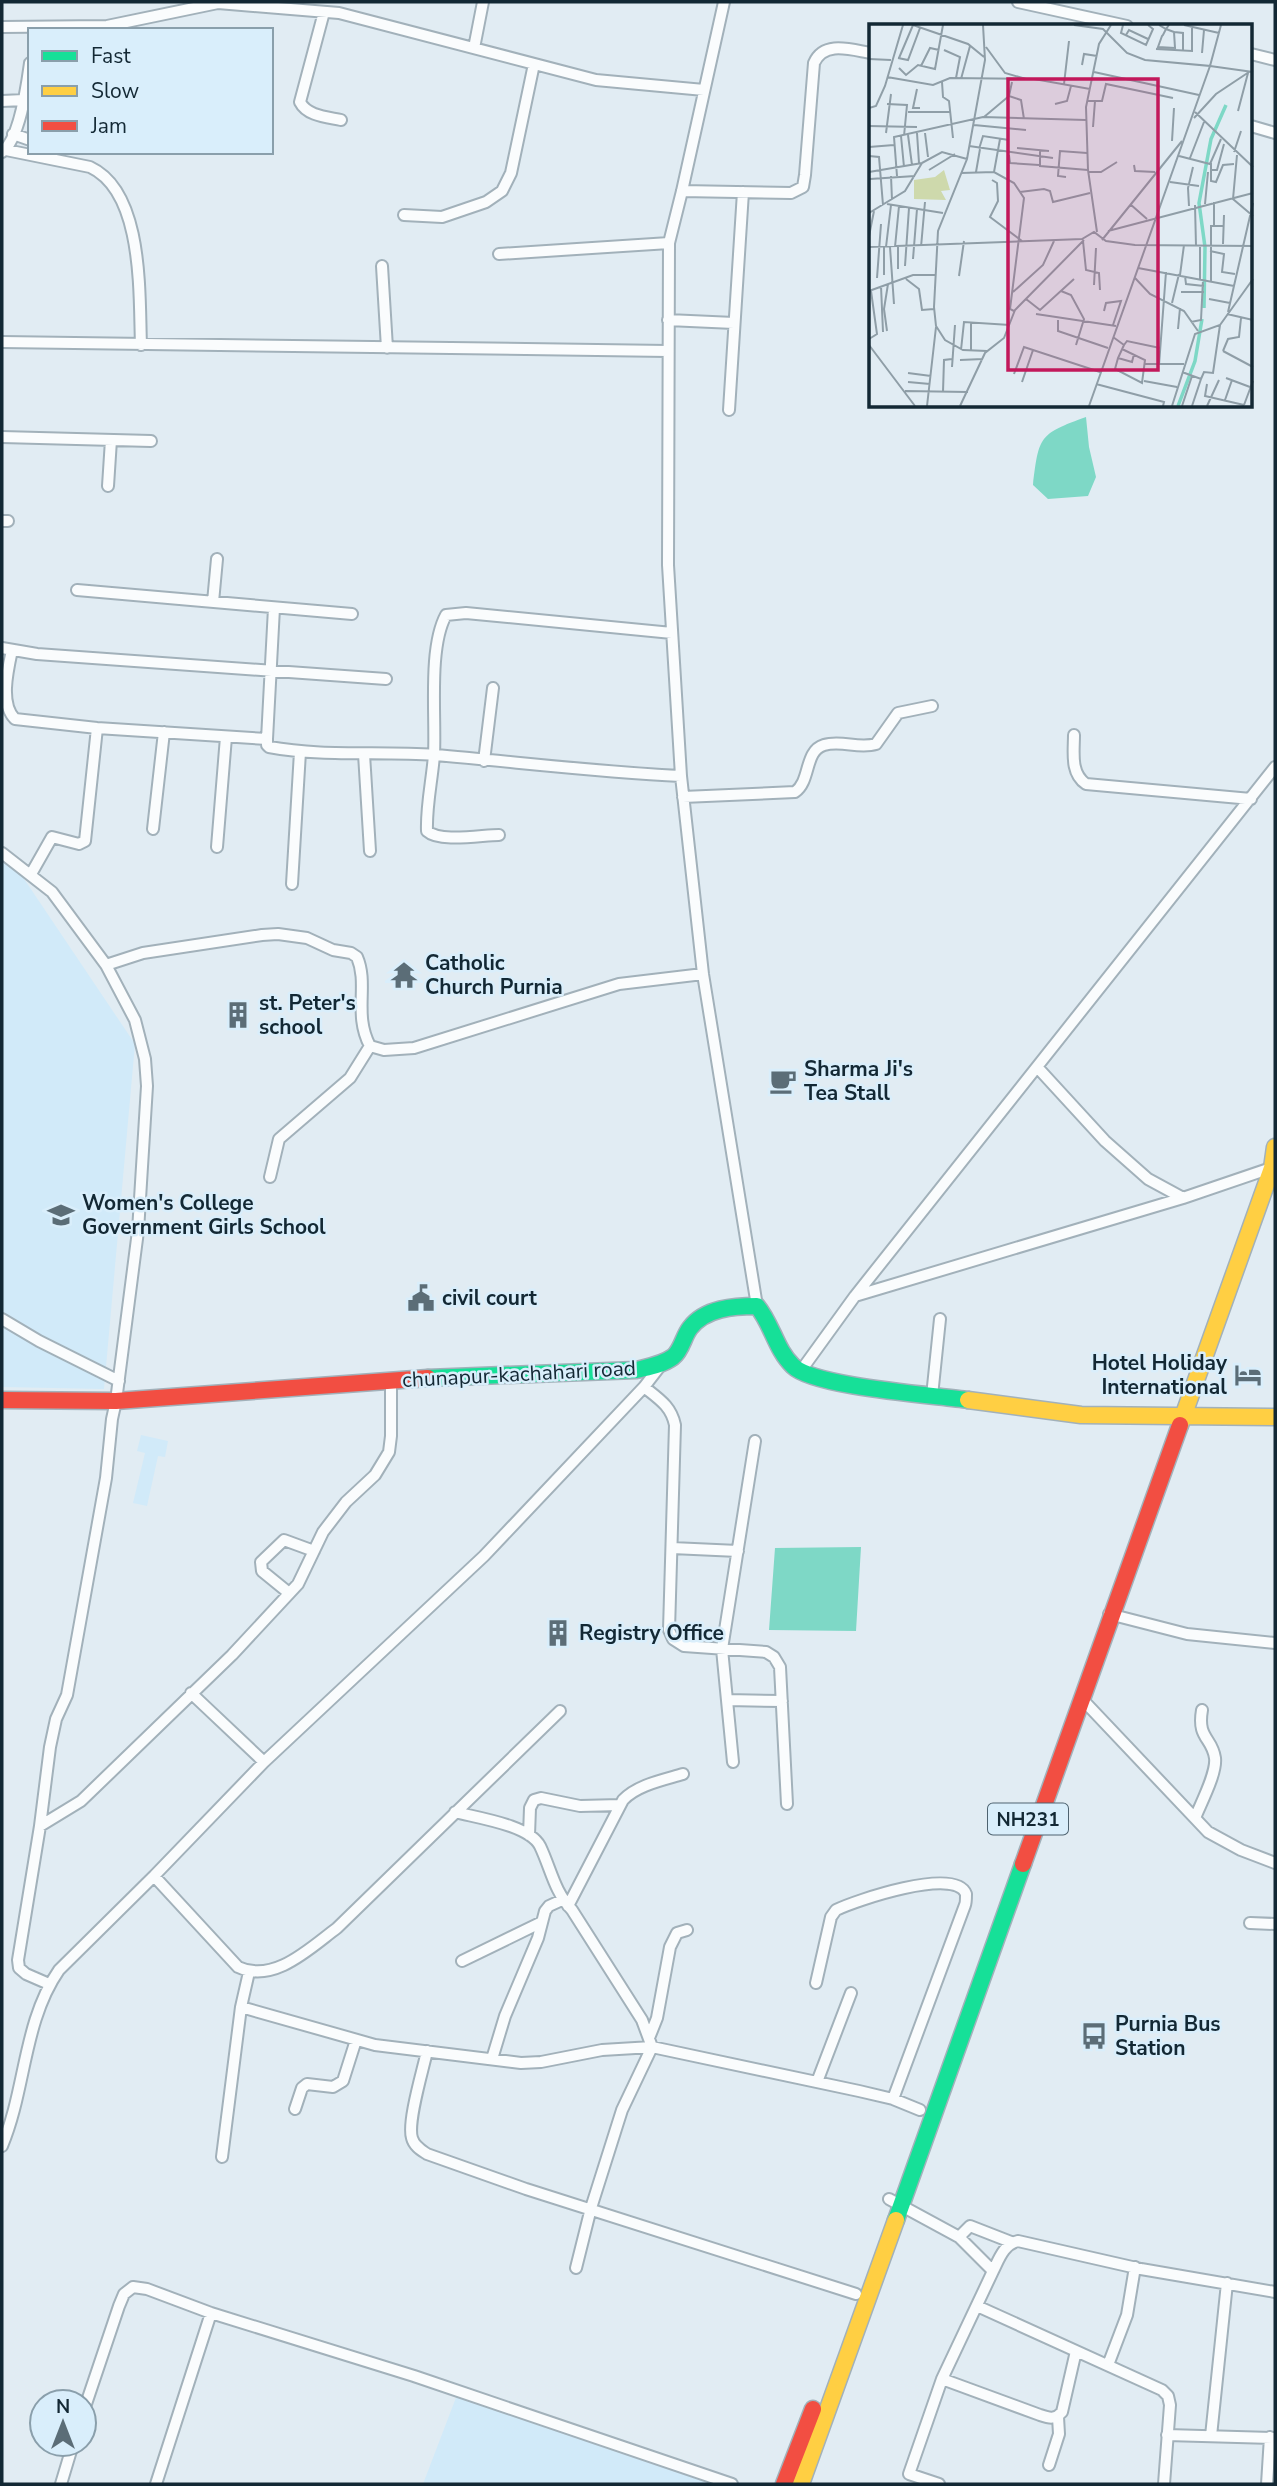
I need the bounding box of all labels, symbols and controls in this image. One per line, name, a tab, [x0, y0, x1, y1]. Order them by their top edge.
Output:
inset map	[869, 24, 1252, 408]
legend	[28, 28, 273, 154]
text: Fast	[91, 42, 131, 70]
text: Slow	[91, 77, 140, 105]
text: Jam	[90, 112, 127, 140]
place label: Catholic Church Purnia	[425, 949, 563, 1001]
temple icon: Catholic Church Purnia	[389, 960, 419, 990]
place label: st. Peter's school	[259, 989, 356, 1041]
building icon: st. Peter's school	[223, 1000, 253, 1030]
place label: Sharma Ji's Tea Stall	[804, 1055, 913, 1107]
cafe icon: Sharma Ji's Tea Stall	[768, 1066, 798, 1096]
place label: Women's College Government Girls School	[82, 1189, 326, 1241]
school or university icon: Women's College Government Girls School	[46, 1200, 76, 1230]
public building icon: civil court	[406, 1283, 436, 1313]
place label: civil court	[442, 1284, 538, 1312]
place label: Hotel Holiday International	[1092, 1349, 1228, 1401]
street label: chunapur-kachahari road	[401, 1354, 637, 1394]
hotel icon: Hotel Holiday International	[1233, 1360, 1263, 1390]
building icon: Registry Office	[543, 1618, 573, 1648]
place label: Registry Office	[579, 1619, 724, 1647]
road number: NH231	[988, 1803, 1068, 1834]
place label: Purnia Bus Station	[1115, 2010, 1221, 2062]
bus stop icon: Purnia Bus Station	[1079, 2021, 1109, 2051]
north arrow	[28, 2388, 98, 2458]
text: N	[56, 2394, 70, 2420]

